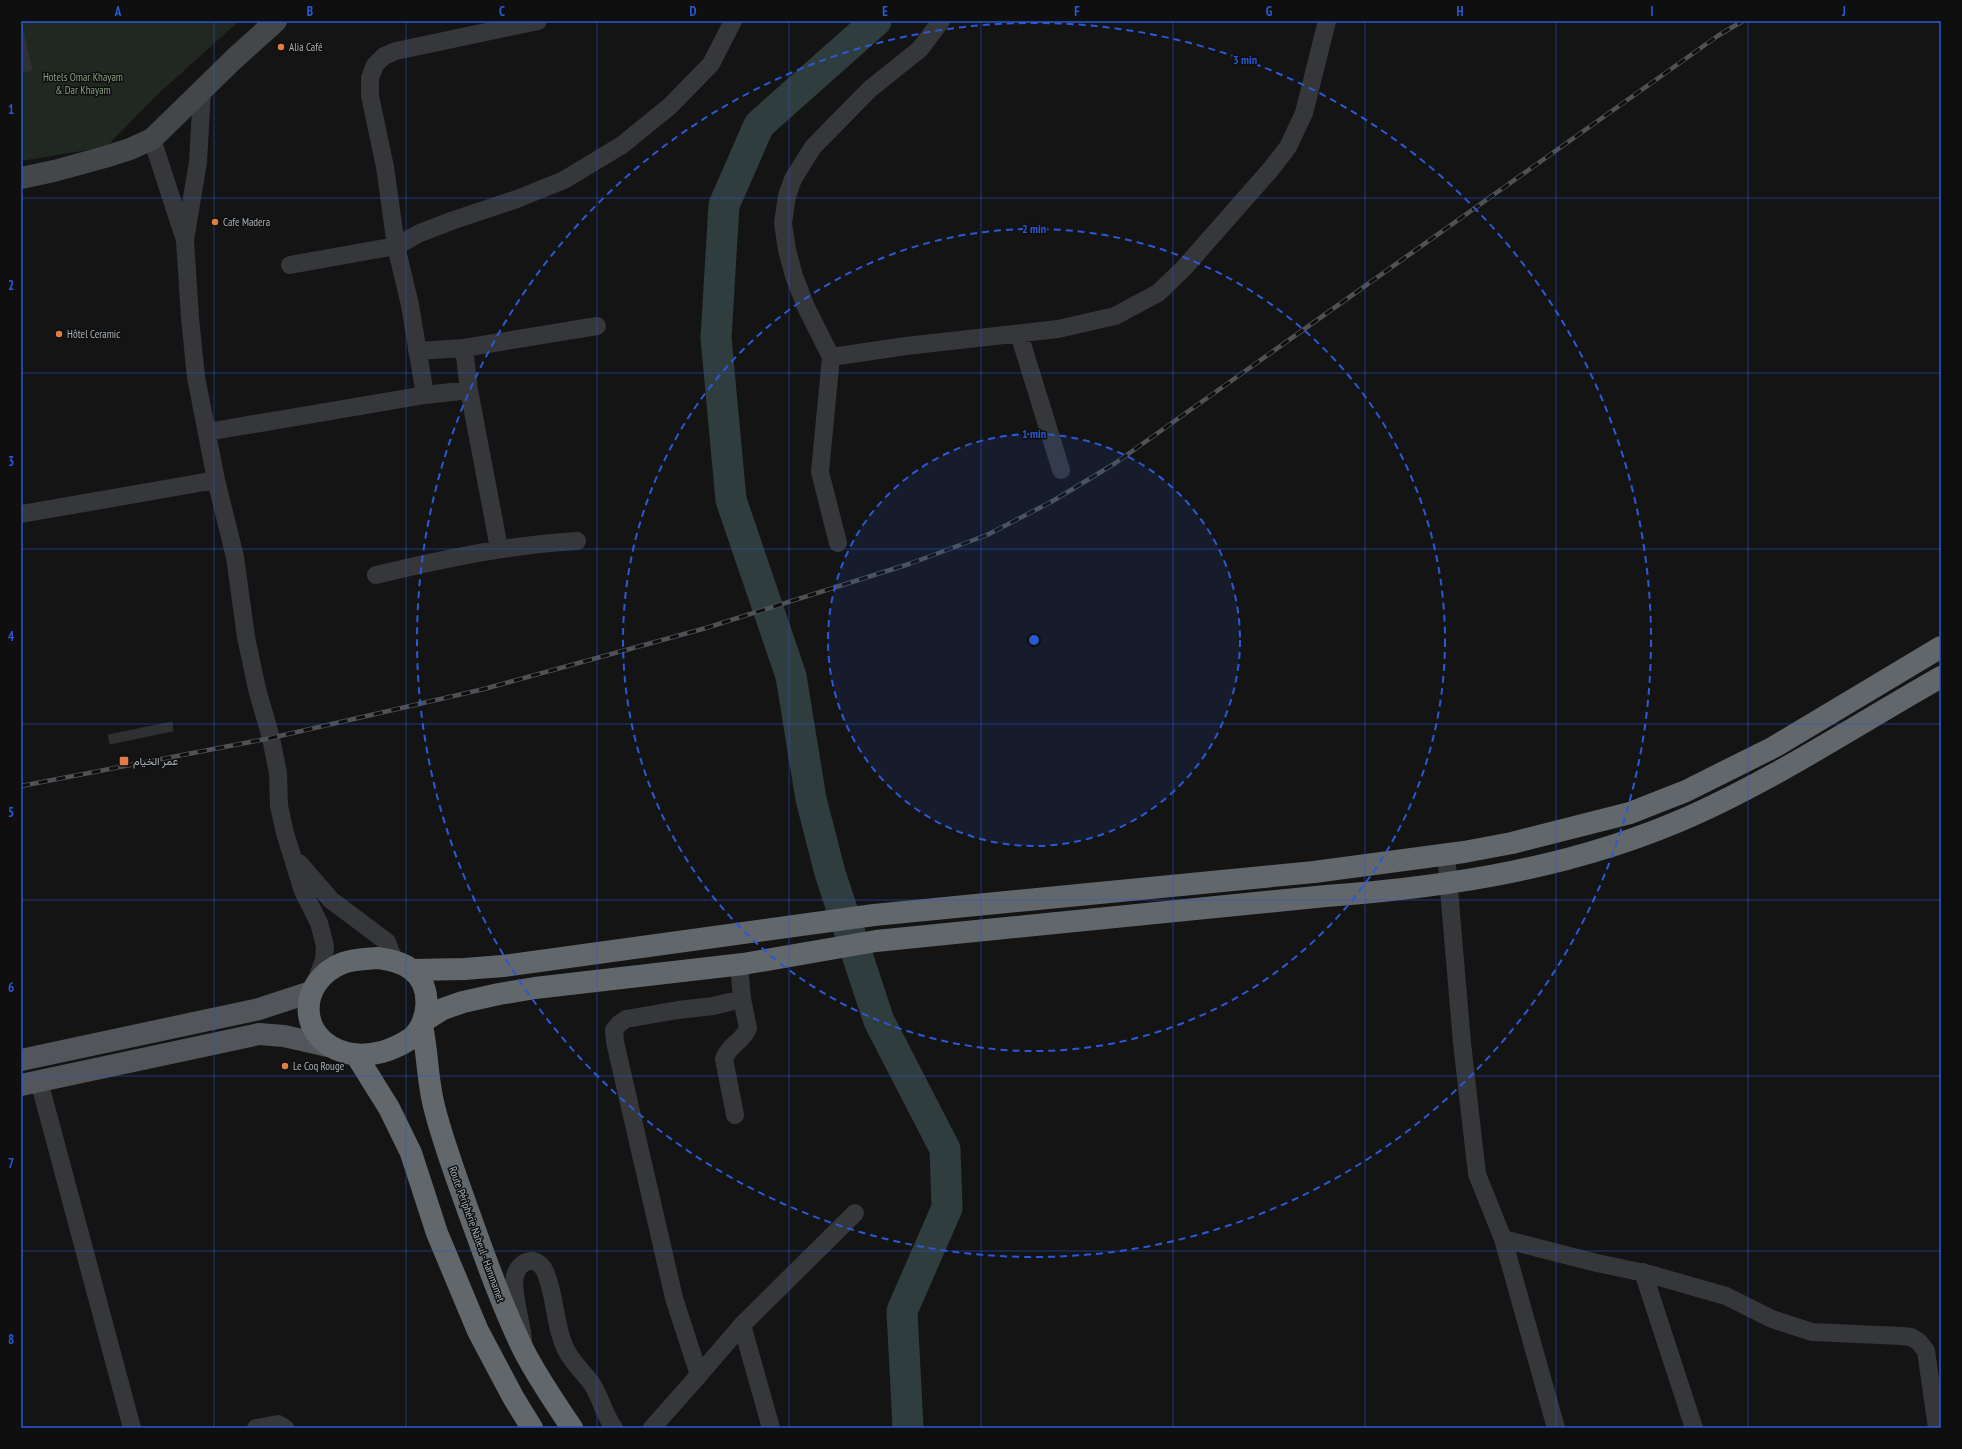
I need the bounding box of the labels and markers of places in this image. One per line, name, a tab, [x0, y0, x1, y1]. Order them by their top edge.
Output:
place label: Alia Café	[289, 40, 323, 54]
marker: Alia Café	[276, 42, 286, 52]
place label: Cafe Madera	[223, 215, 270, 229]
marker: Cafe Madera	[210, 217, 220, 227]
place label: Hôtel Ceramic	[67, 327, 120, 341]
marker: Hôtel Ceramic	[54, 329, 64, 339]
centre of rings	[1027, 633, 1041, 647]
place label: عمر الخيام	[133, 754, 179, 769]
marker: عمر الخيام	[118, 755, 130, 767]
place label: Le Coq Rouge	[293, 1059, 345, 1073]
marker: Le Coq Rouge	[280, 1061, 290, 1071]

